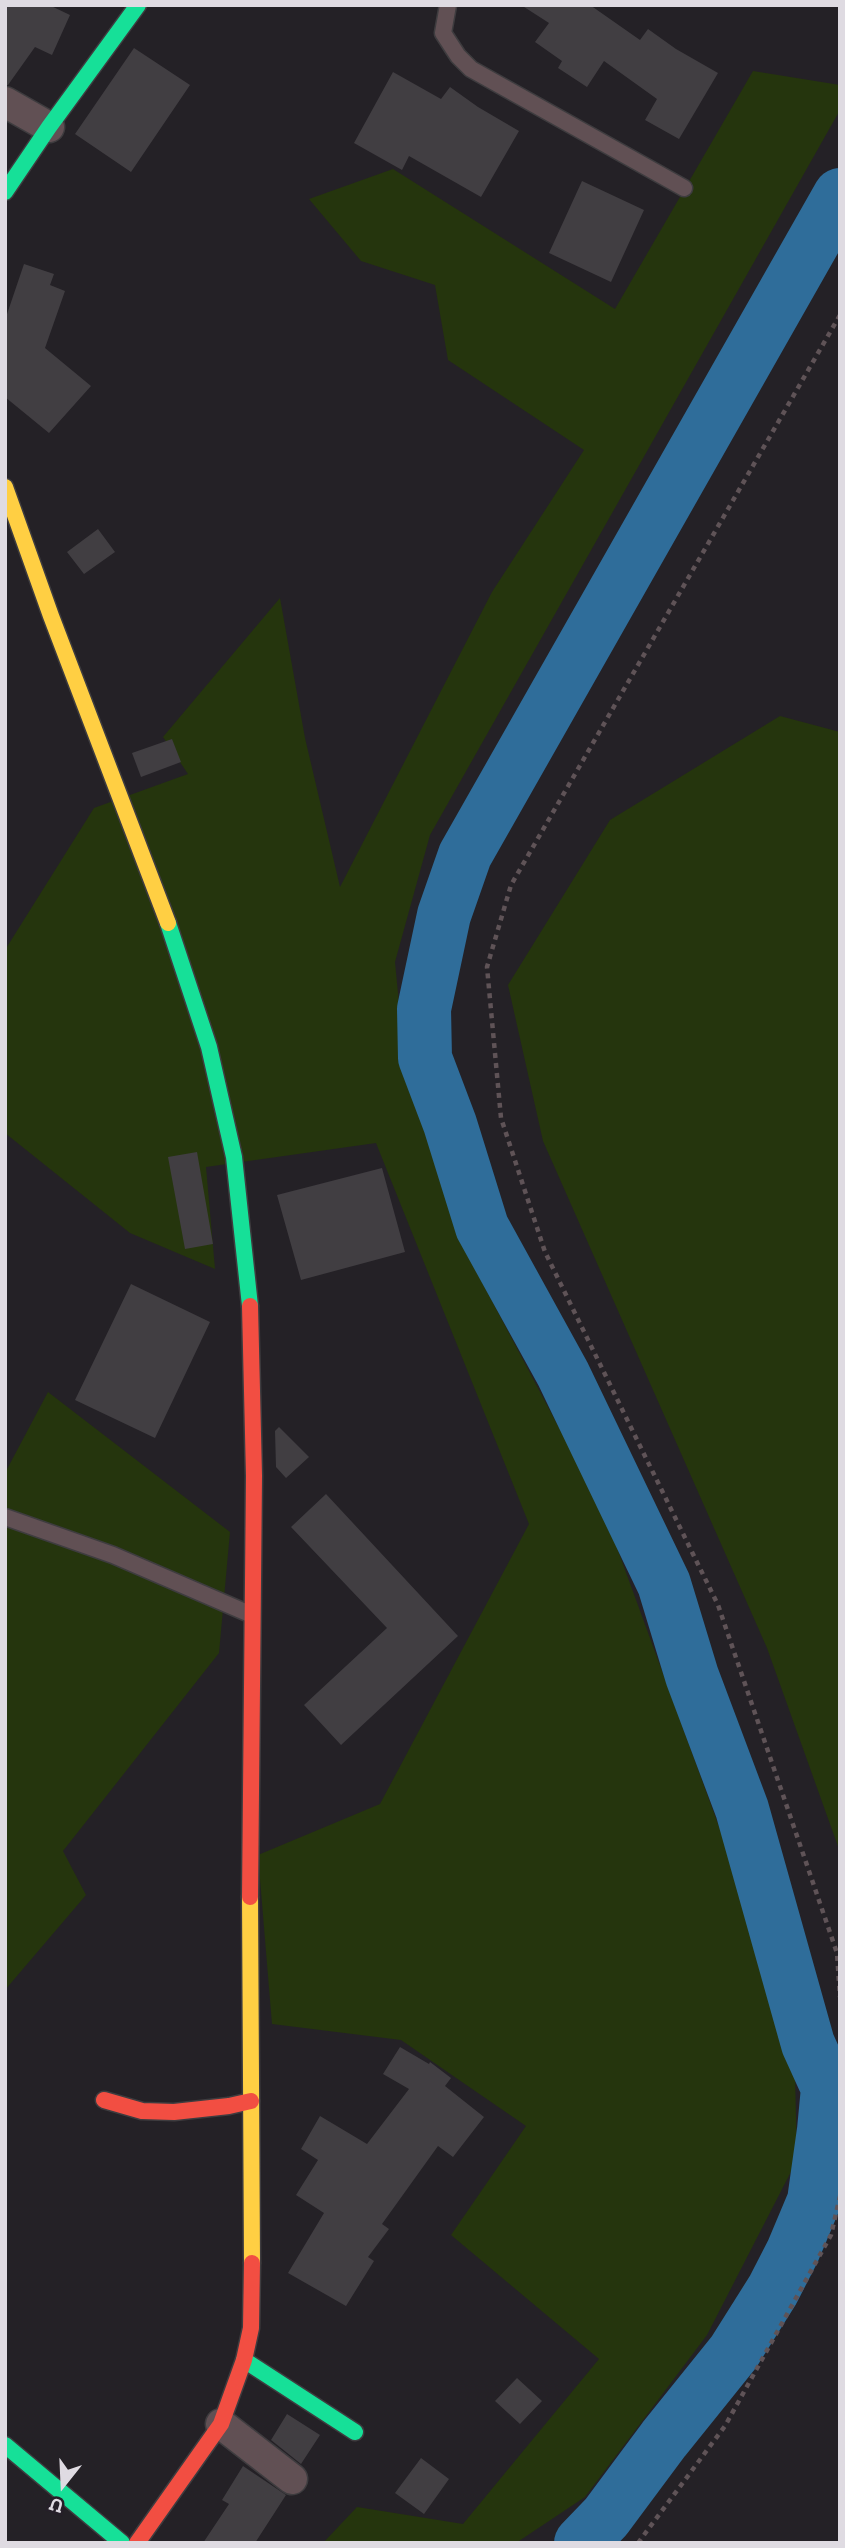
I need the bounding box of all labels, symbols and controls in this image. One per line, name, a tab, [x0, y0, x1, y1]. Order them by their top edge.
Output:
north arrow	[28, 2450, 98, 2520]
text: U	[46, 2492, 66, 2518]

